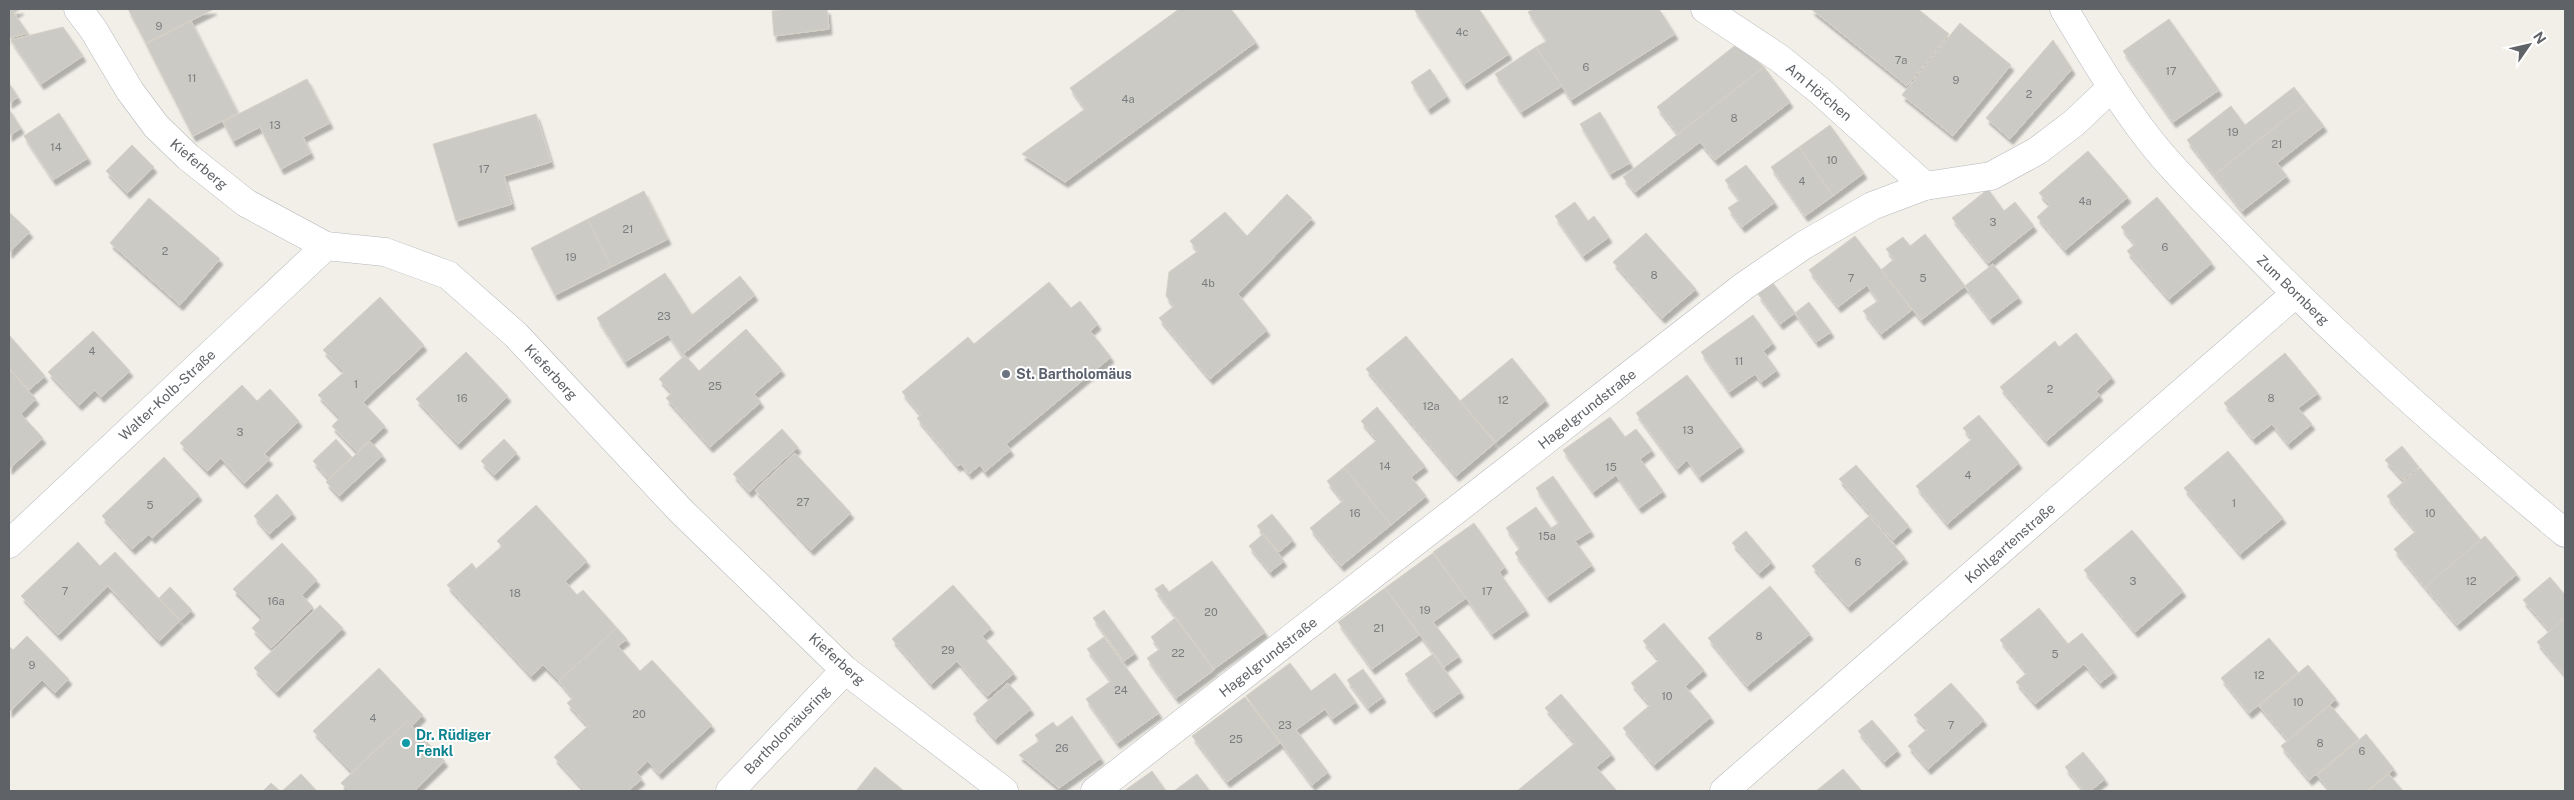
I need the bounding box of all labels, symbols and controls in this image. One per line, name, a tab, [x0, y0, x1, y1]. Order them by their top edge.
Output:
house number: 9	[156, 20, 163, 32]
north arrow	[2504, 20, 2554, 70]
house number: 4c	[1456, 26, 1468, 38]
text: N	[2530, 29, 2549, 47]
house number: 7a	[1895, 54, 1907, 66]
street label: Am Höfchen	[1783, 60, 1855, 124]
house number: 6	[1583, 61, 1590, 73]
house number: 17	[2165, 65, 2177, 77]
house number: 11	[188, 72, 196, 84]
house number: 9	[1953, 74, 1960, 86]
house number: 2	[2026, 88, 2033, 100]
house number: 4a	[1122, 93, 1135, 105]
house number: 8	[1730, 112, 1738, 124]
house number: 13	[269, 119, 281, 131]
house number: 19	[2227, 126, 2239, 138]
street label: Kieferberg	[167, 135, 231, 193]
house number: 21	[2271, 138, 2283, 150]
house number: 14	[50, 141, 62, 153]
house number: 10	[1826, 154, 1838, 166]
house number: 17	[478, 163, 490, 175]
house number: 4	[1799, 175, 1806, 187]
house number: 4a	[2079, 195, 2092, 207]
house number: 3	[1990, 216, 1997, 228]
house number: 21	[622, 223, 634, 235]
house number: 6	[2162, 241, 2169, 253]
house number: 2	[162, 245, 169, 257]
house number: 19	[565, 251, 577, 263]
street label: Zum Bornberg	[2254, 252, 2332, 329]
house number: 8	[1650, 269, 1658, 281]
house number: 7	[1848, 272, 1855, 284]
house number: 5	[1919, 272, 1927, 284]
house number: 4b	[1201, 277, 1215, 289]
house number: 23	[657, 310, 671, 322]
street label: Kieferberg	[521, 341, 581, 403]
house number: 4	[89, 345, 96, 357]
street label: Walter-Kolb-Straße	[116, 346, 219, 444]
house number: 11	[1735, 355, 1743, 367]
place label: St. Bartholomäus	[1016, 366, 1132, 382]
street label: Hagelgrundstraße	[1535, 366, 1639, 452]
marker: St. Bartholomäus	[1000, 368, 1012, 380]
house number: 1	[354, 378, 358, 390]
house number: 25	[708, 380, 722, 392]
house number: 2	[2047, 383, 2054, 395]
house number: 16	[456, 392, 468, 404]
house number: 8	[2267, 392, 2275, 404]
house number: 12	[1497, 394, 1509, 406]
house number: 12a	[1422, 400, 1440, 412]
house number: 13	[1682, 424, 1694, 436]
house number: 3	[237, 426, 244, 438]
house number: 14	[1379, 460, 1391, 472]
house number: 15	[1605, 461, 1617, 473]
house number: 4	[1965, 469, 1972, 481]
house number: 27	[796, 496, 810, 508]
house number: 1	[2232, 497, 2236, 509]
house number: 5	[146, 499, 154, 511]
street label: Kohlgartenstraße	[1962, 500, 2058, 586]
house number: 16	[1349, 507, 1361, 519]
house number: 10	[2424, 507, 2436, 519]
house number: 15a	[1538, 530, 1556, 542]
house number: 6	[1855, 556, 1862, 568]
house number: 3	[2130, 575, 2137, 587]
house number: 12	[2465, 575, 2477, 587]
house number: 7	[62, 585, 69, 597]
house number: 17	[1481, 585, 1493, 597]
house number: 18	[509, 587, 521, 599]
house number: 16a	[267, 595, 285, 607]
house number: 19	[1419, 604, 1431, 616]
house number: 20	[1204, 606, 1218, 618]
street label: Hagelgrundstraße	[1216, 614, 1320, 700]
house number: 21	[1373, 622, 1385, 634]
street label: Kieferberg	[806, 630, 868, 688]
house number: 8	[1755, 630, 1763, 642]
house number: 29	[941, 644, 955, 656]
house number: 22	[1171, 647, 1185, 659]
house number: 5	[2051, 648, 2059, 660]
house number: 9	[29, 659, 36, 671]
house number: 12	[2253, 669, 2265, 681]
street label: Bartholomäusring	[741, 682, 833, 777]
house number: 24	[1114, 684, 1128, 696]
house number: 10	[1661, 690, 1673, 702]
house number: 10	[2292, 696, 2304, 708]
house number: 20	[632, 708, 646, 720]
house number: 4	[370, 712, 377, 724]
house number: 23	[1278, 719, 1292, 731]
house number: 7	[1948, 719, 1955, 731]
place label: Dr. Rüdiger Fenkl	[416, 727, 491, 759]
house number: 25	[1229, 733, 1243, 745]
marker: Dr. Rüdiger Fenkl	[400, 737, 412, 749]
house number: 8	[2316, 737, 2324, 749]
house number: 26	[1055, 742, 1069, 754]
house number: 6	[2359, 745, 2366, 757]

